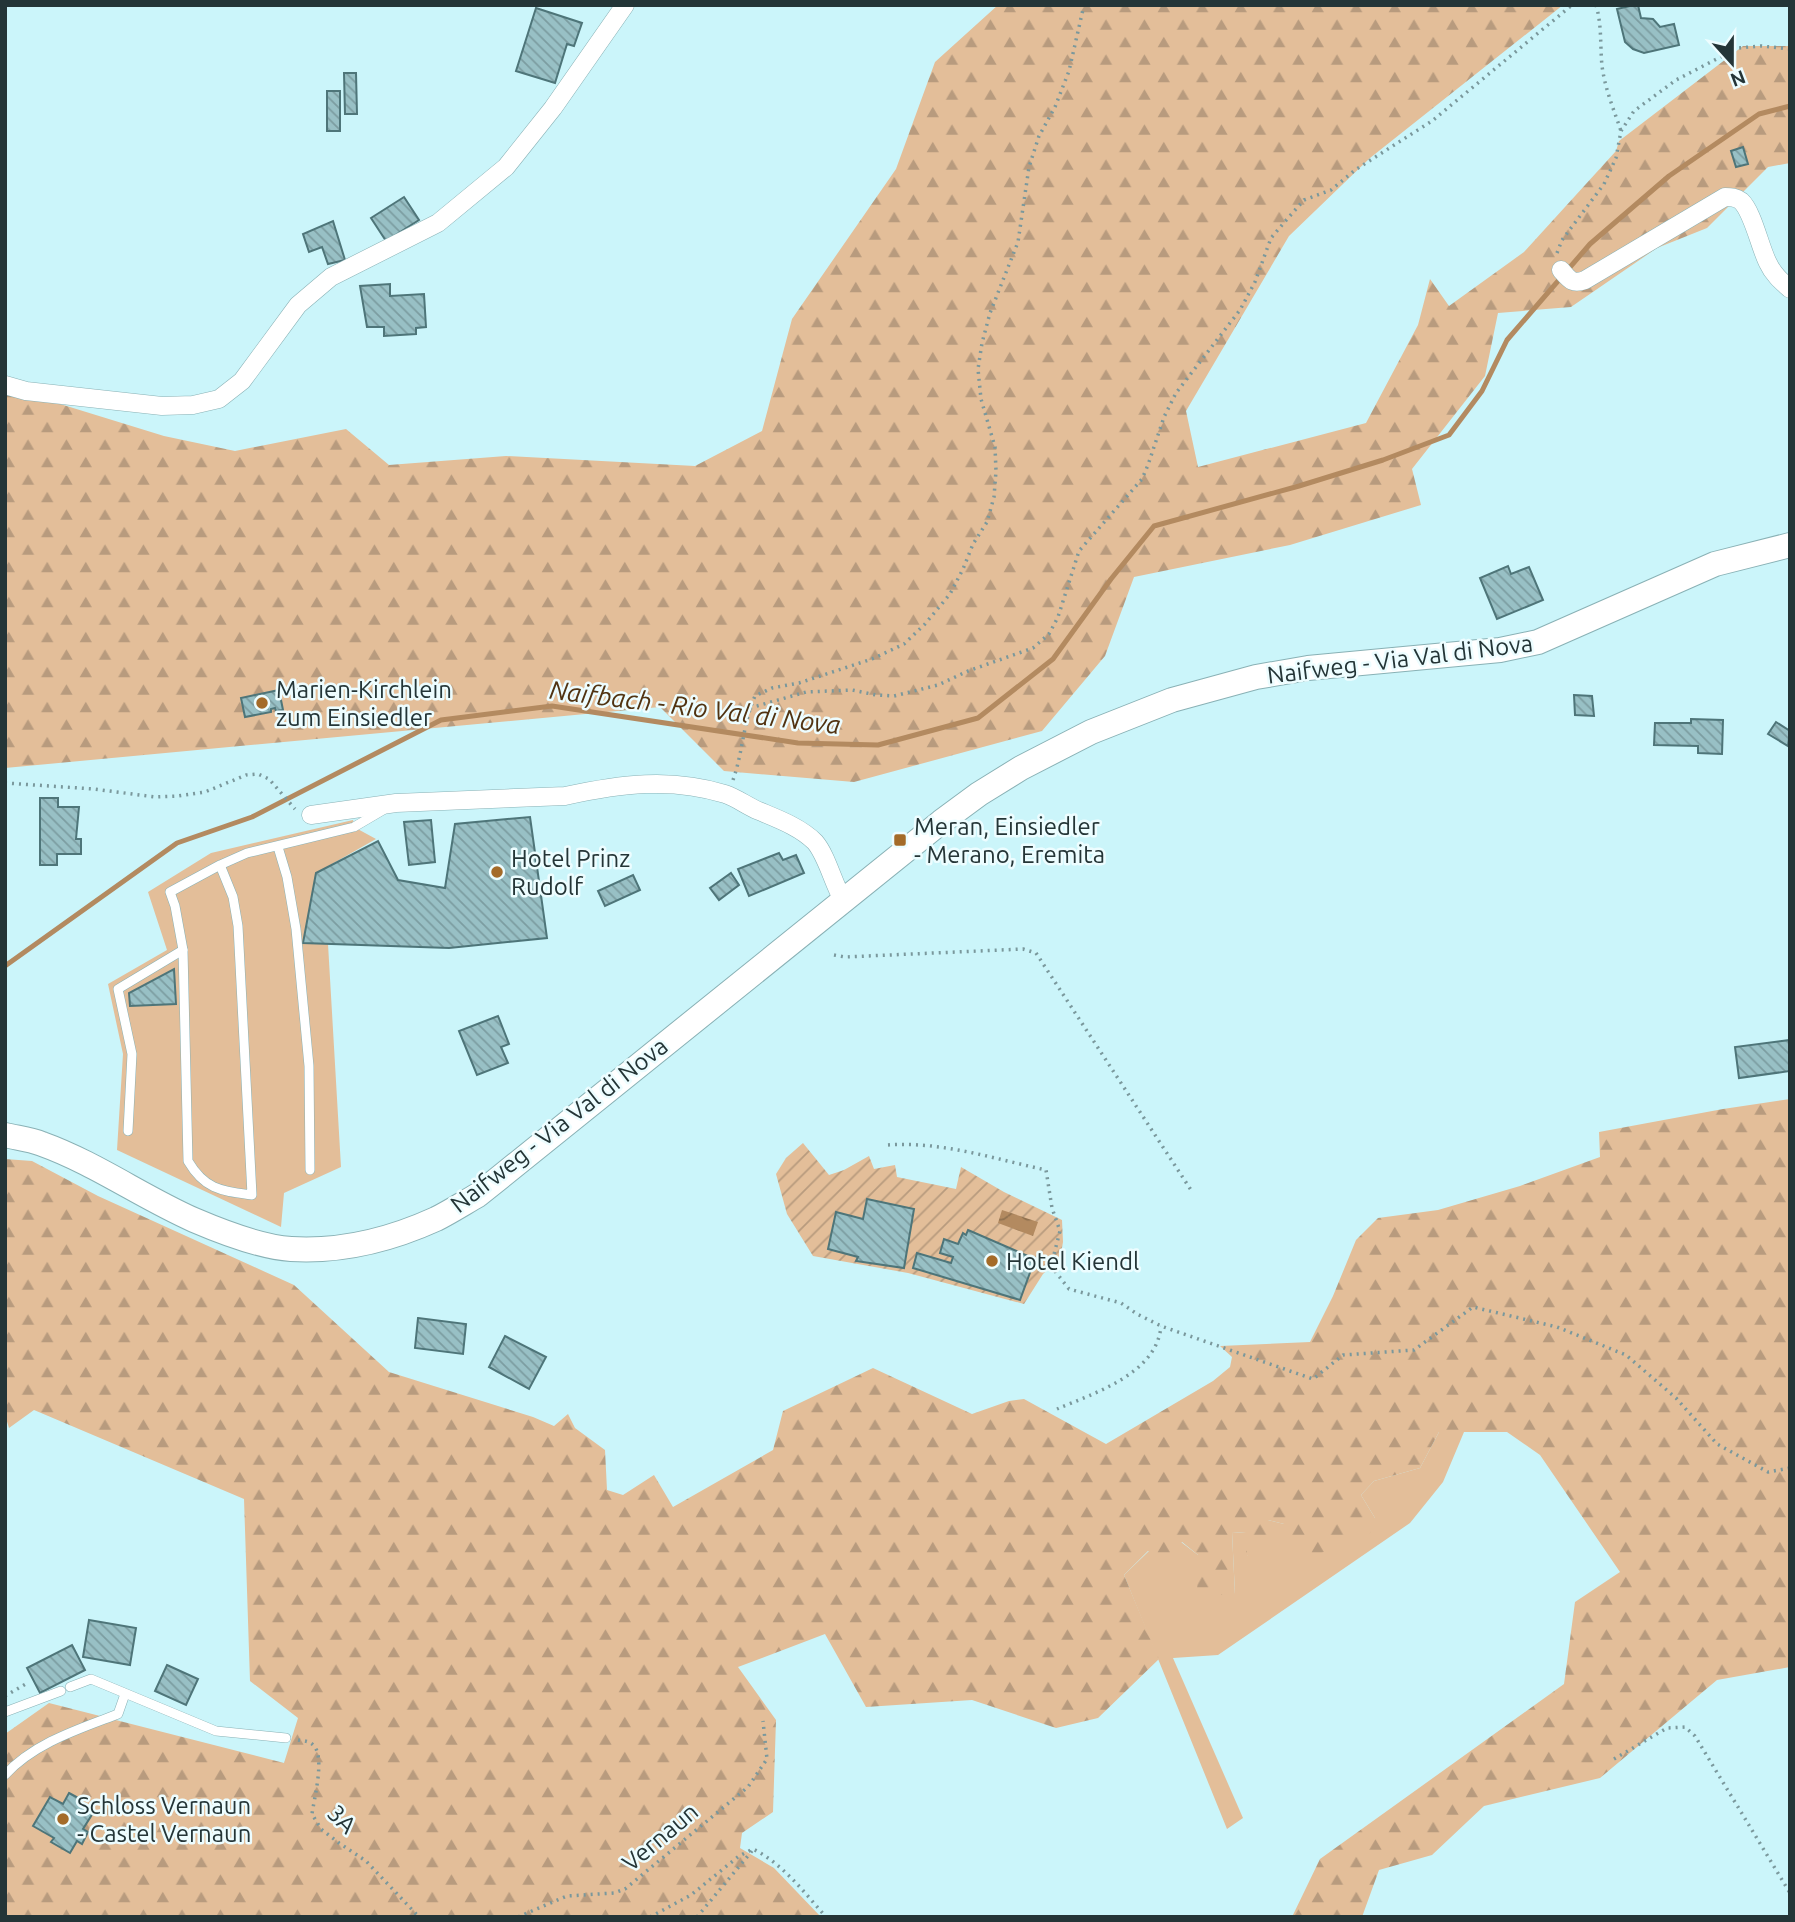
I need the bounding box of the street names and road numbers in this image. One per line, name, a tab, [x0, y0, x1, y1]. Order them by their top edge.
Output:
street label: Naifweg - Via Val di Nova	[1266, 629, 1534, 689]
street label: Naifweg - Via Val di Nova	[445, 1032, 673, 1218]
street label: Vernaun	[617, 1798, 703, 1876]
street label: 3A	[322, 1799, 362, 1839]

